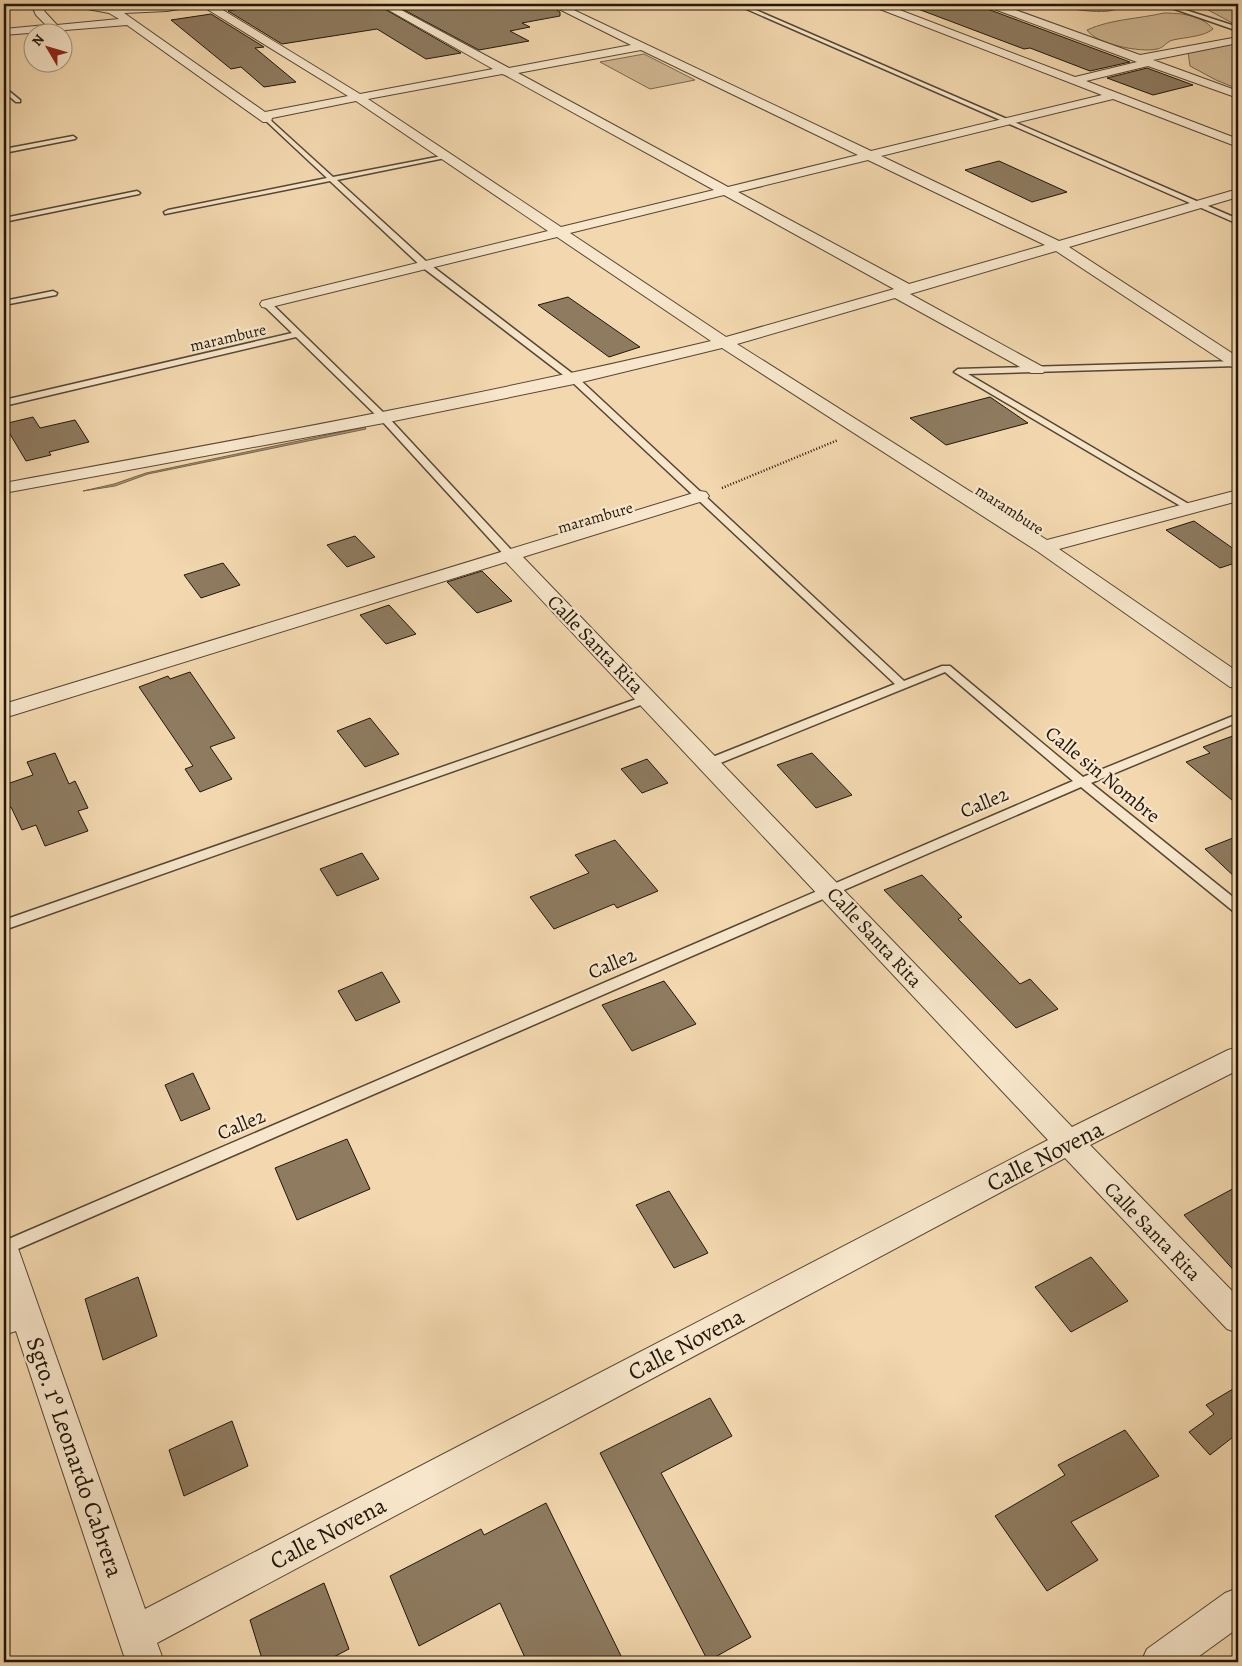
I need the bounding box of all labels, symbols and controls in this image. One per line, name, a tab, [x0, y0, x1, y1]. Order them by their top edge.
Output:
north arrow	[22, 22, 72, 72]
text: N	[28, 30, 49, 50]
street label: marambure	[188, 319, 268, 357]
street label: marambure	[971, 480, 1048, 540]
street label: marambure	[555, 497, 636, 539]
street label: Calle Santa Rita	[541, 589, 650, 700]
street label: Calle sin Nombre	[1040, 720, 1166, 829]
street label: Calle2	[956, 780, 1013, 825]
street label: Calle Santa Rita	[821, 881, 929, 994]
street label: Calle2	[584, 941, 641, 986]
street label: Calle2	[213, 1102, 270, 1147]
street label: Calle Novena	[981, 1113, 1110, 1199]
street label: Calle Santa Rita	[1098, 1176, 1207, 1287]
street label: Calle Novena	[622, 1300, 750, 1388]
street label: Sgto. 1º Leonardo Cabrera	[19, 1333, 131, 1582]
street label: Calle Novena	[264, 1489, 392, 1577]

